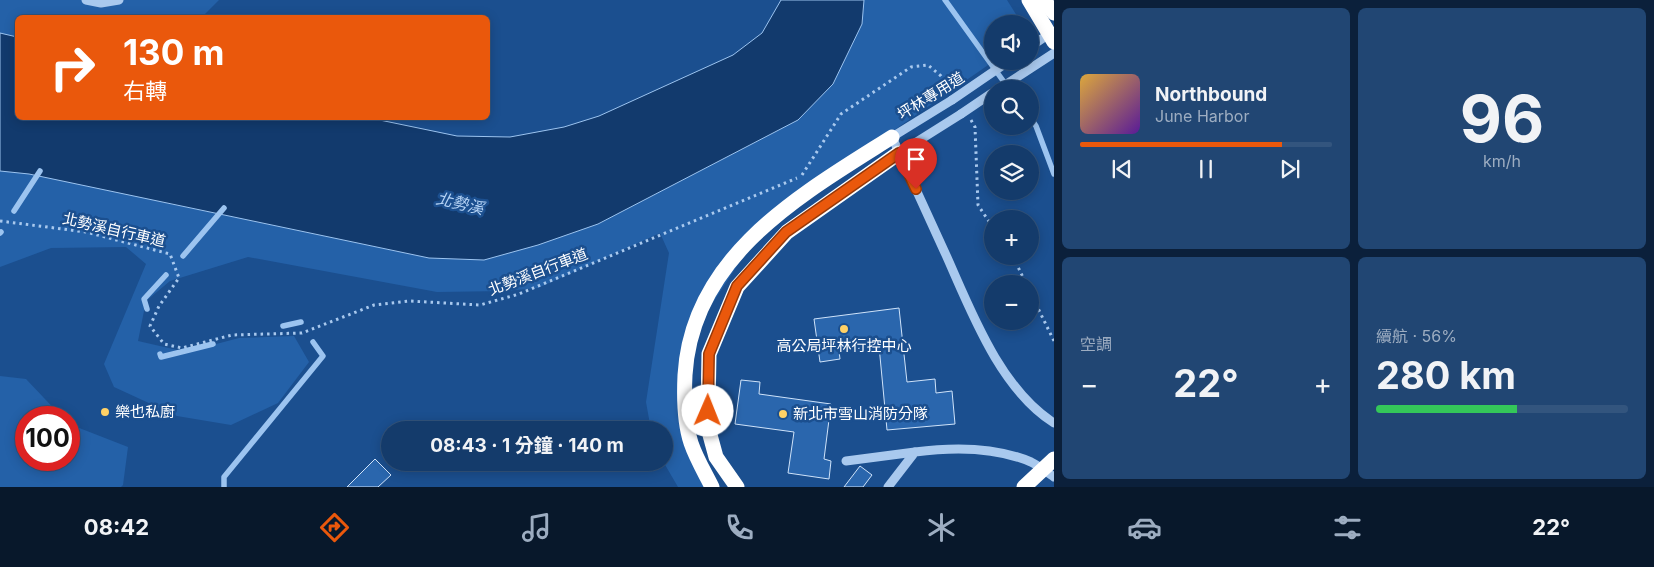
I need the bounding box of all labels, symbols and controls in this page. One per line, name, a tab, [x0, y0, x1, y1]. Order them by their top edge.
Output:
map controls	[984, 15, 1039, 330]
button: sound	[984, 15, 1039, 70]
text: 130 m	[123, 31, 225, 73]
icon: right	[40, 35, 105, 100]
street label: 坪林專用道	[894, 68, 968, 124]
text: 右轉	[123, 78, 167, 104]
text: 96	[1460, 79, 1544, 158]
button: search	[984, 80, 1039, 135]
text: Northbound	[1155, 83, 1267, 106]
text: June Harbor	[1155, 106, 1249, 126]
pin	[895, 138, 937, 189]
icon: arrive	[902, 145, 930, 173]
button: layers	[984, 145, 1039, 200]
text: km/h	[1483, 151, 1521, 171]
icon: previous	[1108, 155, 1136, 183]
icon: pause	[1192, 155, 1220, 183]
icon: next	[1276, 155, 1304, 183]
water label: 北勢溪	[434, 188, 488, 219]
street label: 北勢溪自行車道	[61, 208, 167, 251]
button: +	[984, 210, 1039, 265]
street label: 北勢溪自行車道	[485, 244, 590, 299]
button: −	[984, 275, 1039, 330]
marker: 高公局坪林行控中心	[838, 323, 850, 335]
text: 續航 · 56%	[1376, 326, 1457, 346]
text: 空調	[1080, 334, 1112, 354]
place label: 高公局坪林行控中心	[776, 336, 912, 355]
text: 280 km	[1376, 352, 1516, 398]
text: 22°	[1173, 360, 1239, 406]
text: −	[1080, 367, 1099, 401]
text: +	[1313, 367, 1332, 401]
position arrow	[681, 384, 733, 436]
place label: 樂也私廚	[115, 402, 175, 421]
place label: 新北市雪山消防分隊	[793, 404, 928, 423]
speed limit sign: 100	[15, 406, 80, 471]
marker: 樂也私廚	[99, 406, 111, 418]
marker: 新北市雪山消防分隊	[777, 408, 789, 420]
text: 08:43 · 1 分鐘 · 140 m	[430, 434, 624, 457]
icon: directions	[317, 510, 352, 545]
icon: music	[519, 510, 554, 545]
icon: phone	[722, 510, 757, 545]
icon: climate	[924, 510, 959, 545]
icon: car	[1127, 510, 1162, 545]
icon: filters	[1330, 510, 1365, 545]
text: 08:42	[84, 514, 149, 540]
text: 22°	[1532, 514, 1570, 540]

